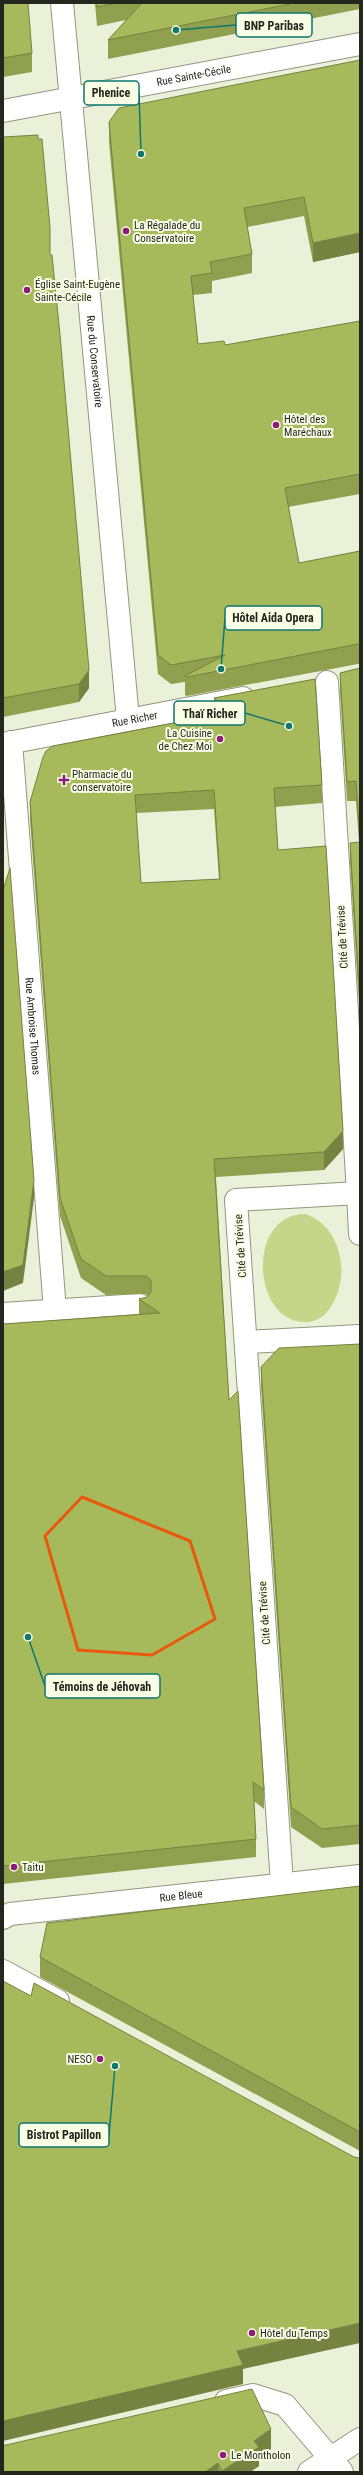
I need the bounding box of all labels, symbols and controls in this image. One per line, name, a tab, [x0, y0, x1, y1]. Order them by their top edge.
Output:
callout: BNP Paribas	[236, 13, 312, 37]
text: BNP Paribas	[244, 19, 305, 33]
street label: Rue Sainte-Cécile	[155, 62, 232, 89]
callout: Phenice	[84, 81, 139, 105]
text: Phenice	[92, 86, 131, 100]
place label: La Régalade du Conservatoire	[134, 219, 200, 245]
marker: La Régalade du Conservatoire	[121, 226, 131, 236]
place label: Église Saint-Eugène Sainte-Cécile	[35, 278, 120, 304]
marker: Église Saint-Eugène Sainte-Cécile	[22, 285, 32, 295]
street label: Rue du Conservatoire	[84, 315, 105, 408]
place label: Hôtel des Maréchaux	[284, 413, 332, 439]
marker: Hôtel des Maréchaux	[271, 420, 281, 430]
callout: Hôtel Aida Opera	[225, 606, 322, 630]
text: Hôtel Aida Opera	[232, 611, 314, 625]
callout: Thaï Richer	[174, 701, 245, 725]
text: Thaï Richer	[183, 707, 237, 721]
street label: Rue Richer	[111, 708, 159, 730]
place label: La Cuisine de Chez Moi	[158, 727, 212, 753]
marker: La Cuisine de Chez Moi	[215, 734, 225, 744]
place label: Pharmacie du conservatoire	[72, 768, 132, 794]
marker: Pharmacie du conservatoire	[59, 775, 69, 785]
street label: Cité de Trévise	[334, 905, 351, 969]
street label: Rue Ambroise Thomas	[22, 977, 43, 1076]
street label: Cité de Trévise	[232, 1214, 249, 1278]
street label: Cité de Trévise	[256, 1581, 273, 1645]
callout: Témoins de Jéhovah	[45, 1674, 160, 1698]
text: Témoins de Jéhovah	[53, 1680, 151, 1694]
place label: Taitu	[22, 1861, 43, 1874]
marker: Taitu	[9, 1862, 19, 1872]
street label: Rue Bleue	[159, 1887, 203, 1905]
place label: NESO	[67, 2053, 92, 2066]
marker: NESO	[95, 2054, 105, 2064]
callout: Bistrot Papillon	[19, 2123, 109, 2147]
text: Bistrot Papillon	[27, 2128, 101, 2142]
place label: Hôtel du Temps	[260, 2327, 328, 2340]
marker: Hôtel du Temps	[247, 2328, 257, 2338]
place label: Le Montholon	[231, 2449, 291, 2462]
marker: Le Montholon	[218, 2450, 228, 2460]

